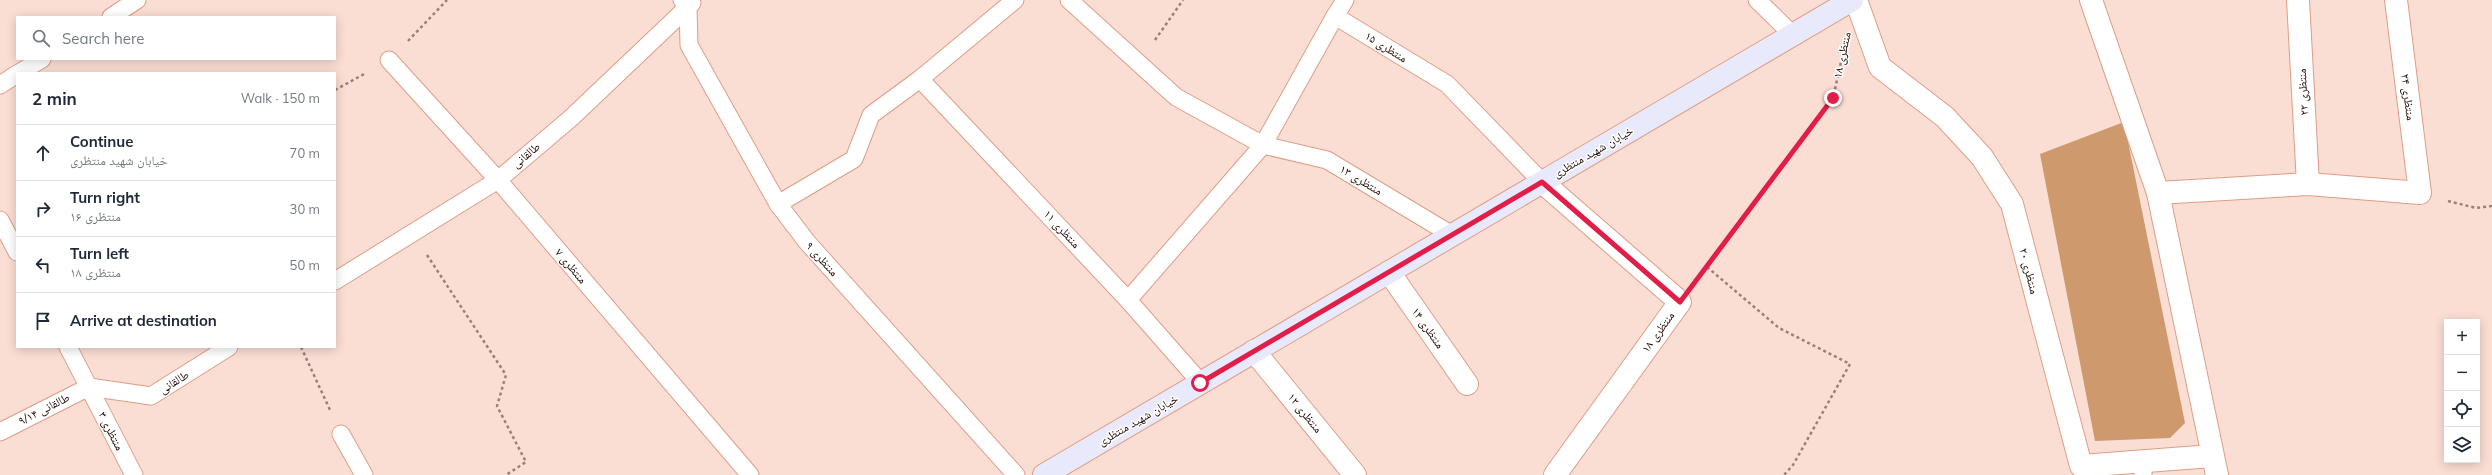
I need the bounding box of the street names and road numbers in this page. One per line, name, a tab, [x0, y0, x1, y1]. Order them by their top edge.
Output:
street label: منتظری ۱۵	[1362, 28, 1410, 65]
street label: منتظری ۱۸	[1829, 30, 1854, 79]
street label: منتظری ۲۲	[2294, 68, 2311, 116]
street label: منتظری ۲۴	[2398, 73, 2419, 121]
street label: خیابان شهید منتظری	[1550, 122, 1636, 181]
street label: طالقانی	[508, 138, 543, 171]
street label: منتظری ۱۳	[1337, 161, 1385, 198]
street label: منتظری ۱۱	[1041, 206, 1084, 251]
street label: منتظری ۹	[803, 238, 842, 279]
street label: منتظری ۷	[552, 245, 591, 286]
street label: منتظری ۲۰	[2017, 246, 2042, 296]
street label: منتظری ۱۴	[1409, 304, 1448, 351]
street label: منتظری ۱۸	[1638, 308, 1677, 355]
street label: طالقانی	[156, 367, 192, 397]
street label: طالقانی ۹/۱۴	[16, 389, 72, 428]
street label: خیابان شهید منتظری	[1095, 390, 1181, 449]
street label: منتظری ۱۲	[1285, 390, 1326, 436]
street label: منتظری ۳	[95, 409, 128, 453]

